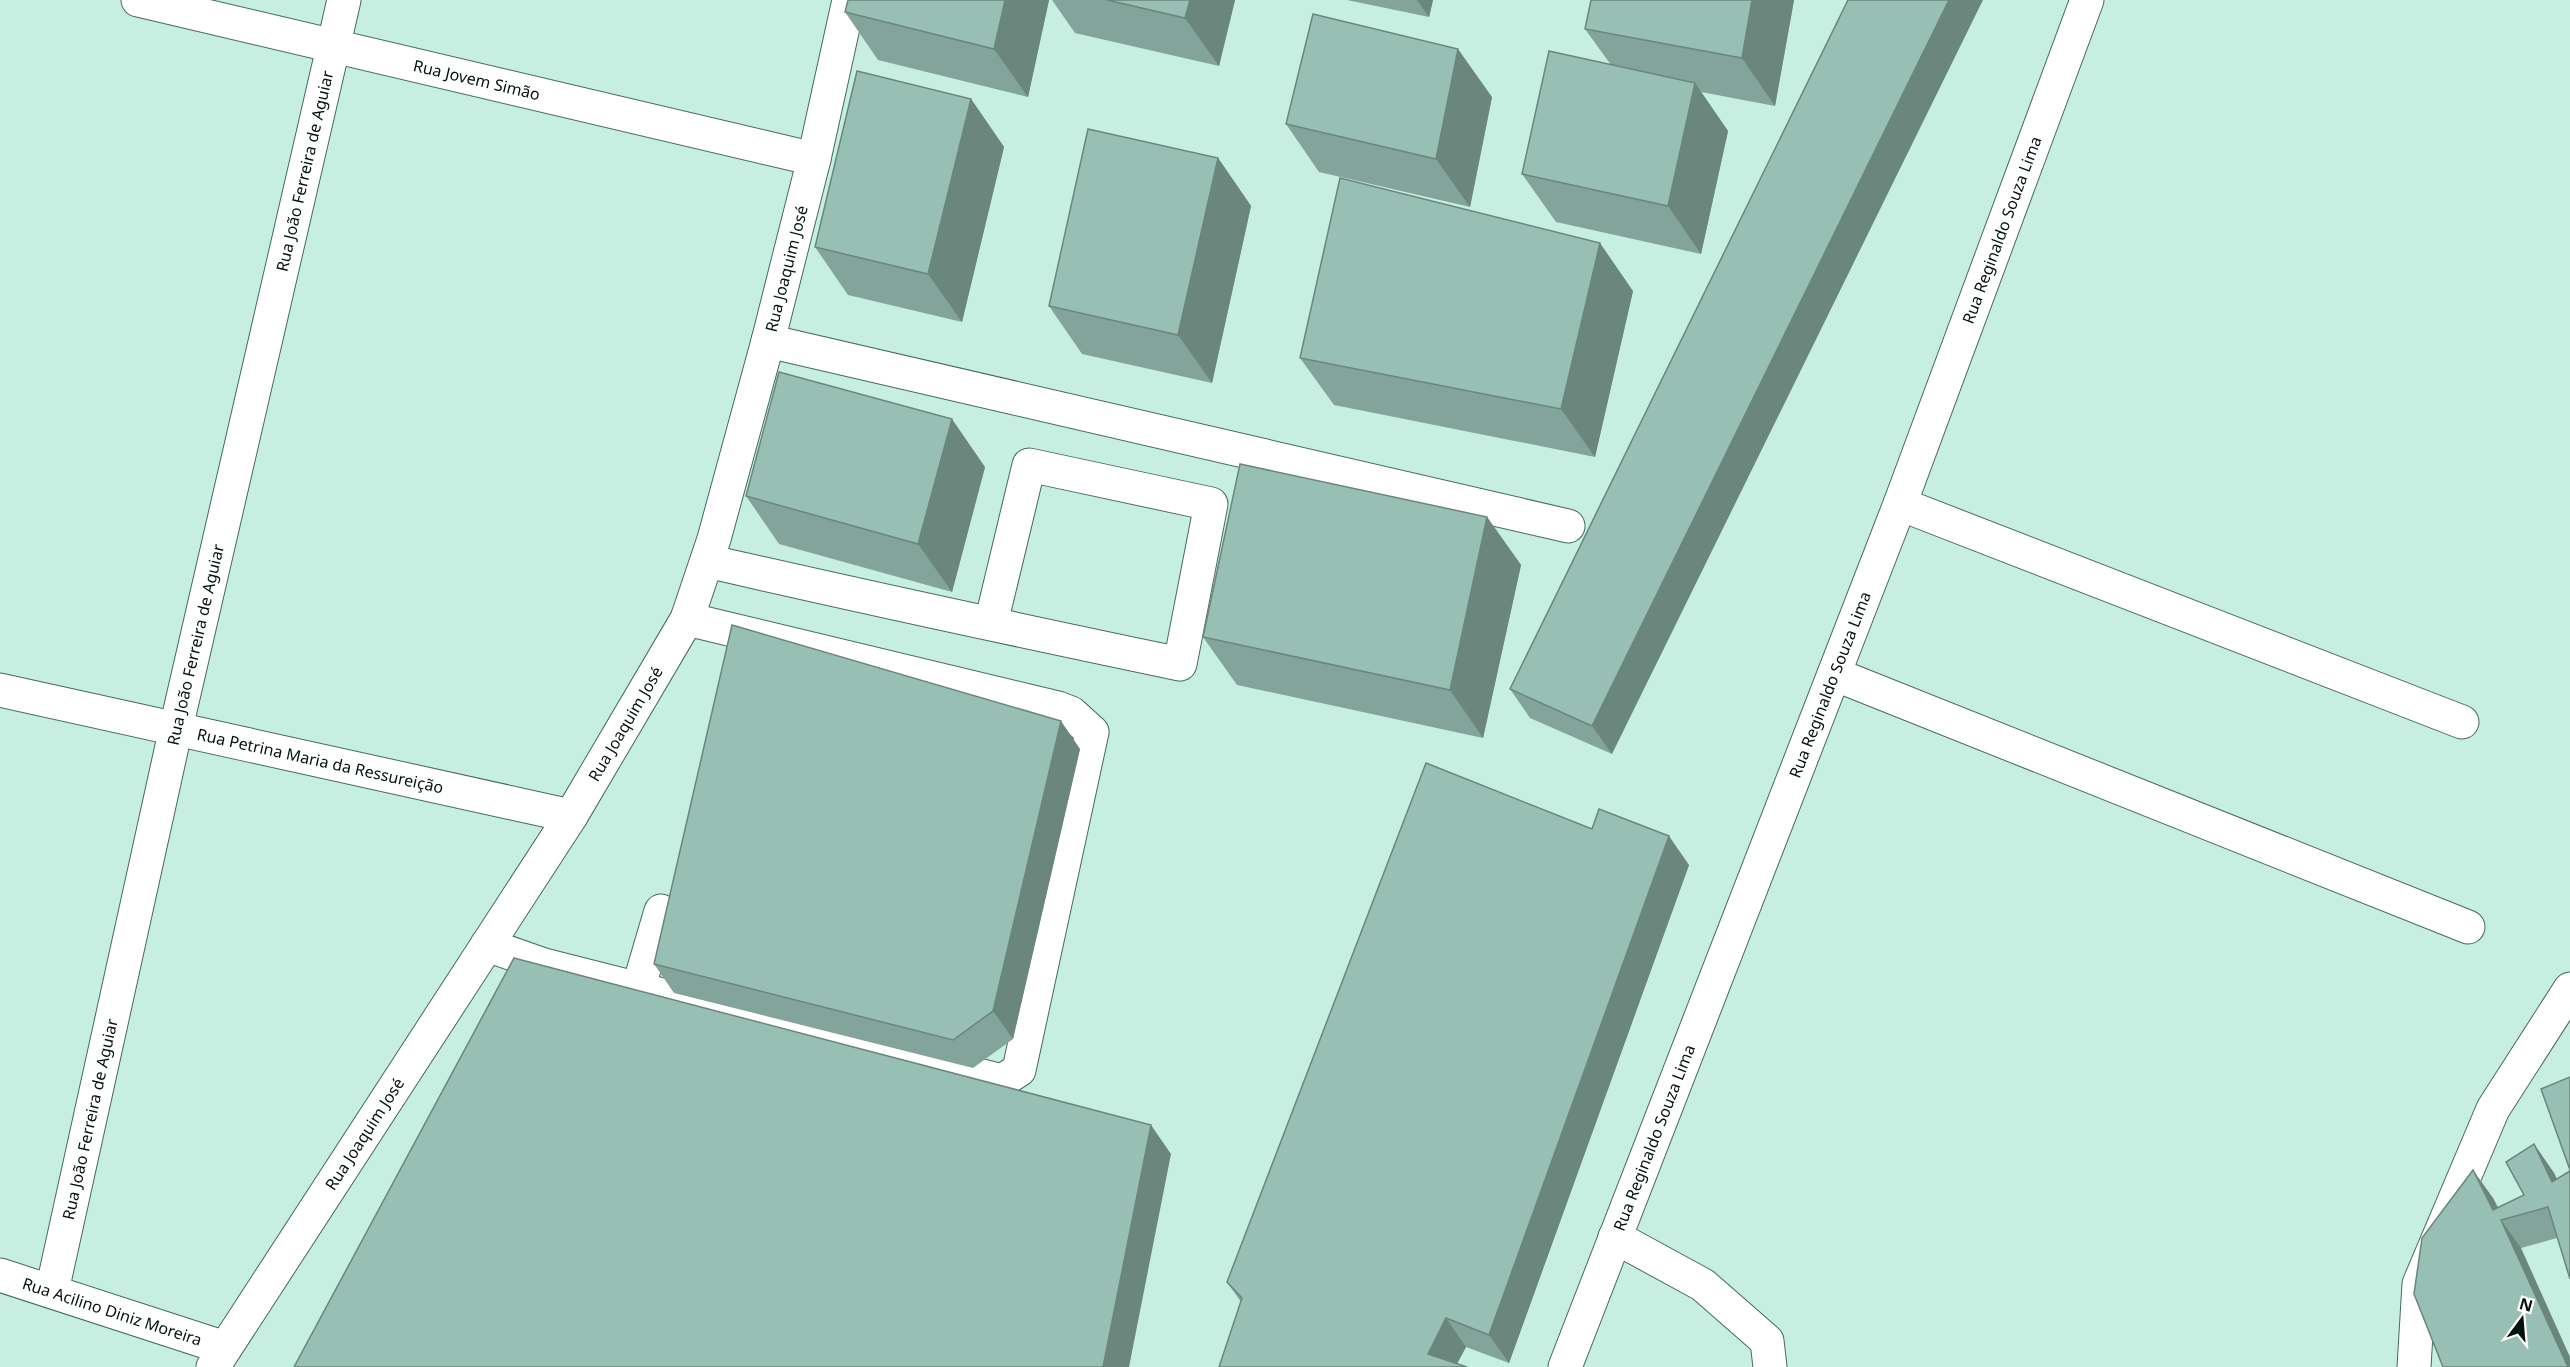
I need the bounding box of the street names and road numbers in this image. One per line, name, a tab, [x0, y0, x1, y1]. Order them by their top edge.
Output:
street label: Rua Jovem Simão	[411, 54, 542, 105]
street label: Rua João Ferreira de Aguiar	[271, 68, 338, 274]
street label: Rua Reginaldo Souza Lima	[1957, 133, 2046, 327]
street label: Rua Joaquim José	[760, 203, 813, 334]
street label: Rua João Ferreira de Aguiar	[162, 542, 229, 747]
street label: Rua Reginaldo Souza Lima	[1784, 588, 1876, 781]
street label: Rua Joaquim José	[583, 662, 668, 785]
street label: Rua Petrina Maria da Ressureição	[195, 723, 446, 799]
street label: Rua João Ferreira de Aguiar	[57, 1016, 123, 1222]
street label: Rua Reginaldo Souza Lima	[1608, 1041, 1700, 1234]
street label: Rua Joaquim José	[320, 1073, 409, 1194]
street label: Rua Acilino Diniz Moreira	[20, 1272, 205, 1351]

